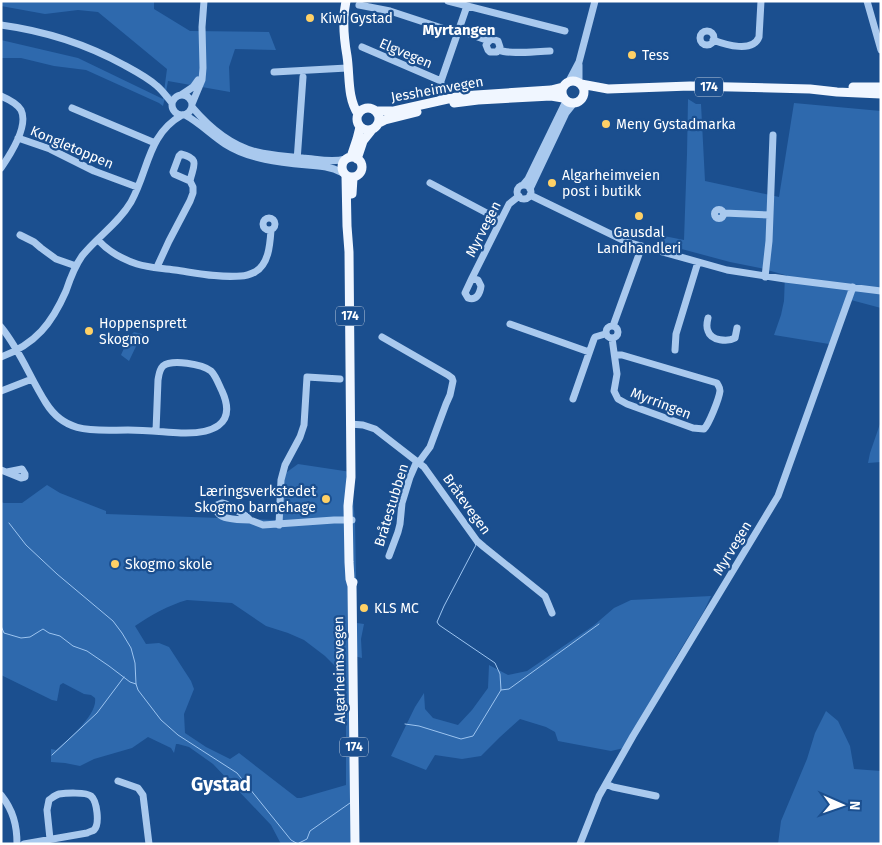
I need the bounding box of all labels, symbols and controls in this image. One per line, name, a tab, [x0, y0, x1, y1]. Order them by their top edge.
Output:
place label: Kiwi Gystad	[320, 10, 393, 27]
marker: Kiwi Gystad	[304, 12, 316, 24]
district label: Myrtangen	[423, 21, 495, 39]
street label: Elgvegen	[377, 35, 435, 72]
place label: Tess	[642, 47, 669, 64]
marker: Tess	[626, 49, 638, 61]
street label: Jessheimvegen	[389, 73, 485, 106]
road number: 174	[695, 77, 723, 96]
place label: Meny Gystadmarka	[616, 116, 736, 133]
marker: Meny Gystadmarka	[600, 118, 612, 130]
street label: Kongletoppen	[28, 122, 116, 173]
place label: Algarheimveien post i butikk	[562, 167, 660, 200]
marker: Algarheimveien post i butikk	[546, 177, 558, 189]
street label: Myrvegen	[462, 198, 505, 260]
marker: Gausdal Landhandleri	[633, 210, 645, 222]
place label: Gausdal Landhandleri	[597, 224, 681, 257]
road number: 174	[336, 306, 364, 326]
place label: Hoppensprett Skogmo	[99, 315, 188, 348]
marker: Hoppensprett Skogmo	[83, 325, 95, 337]
street label: Myrringen	[628, 384, 694, 423]
street label: Bråtestubben	[371, 462, 412, 549]
street label: Bråtevegen	[439, 471, 494, 538]
place label: Læringsverkstedet Skogmo barnehage	[195, 483, 317, 516]
marker: Læringsverkstedet Skogmo barnehage	[320, 493, 332, 505]
street label: Myrvegen	[710, 518, 755, 579]
place label: Skogmo skole	[125, 556, 212, 573]
marker: Skogmo skole	[109, 558, 121, 570]
place label: KLS MC	[374, 600, 419, 617]
marker: KLS MC	[358, 602, 370, 614]
street label: Algarheimsvegen	[330, 616, 349, 724]
road number: 174	[340, 738, 368, 756]
district label: Gystad	[191, 773, 251, 796]
north arrow	[817, 780, 867, 830]
text: N	[846, 800, 863, 810]

